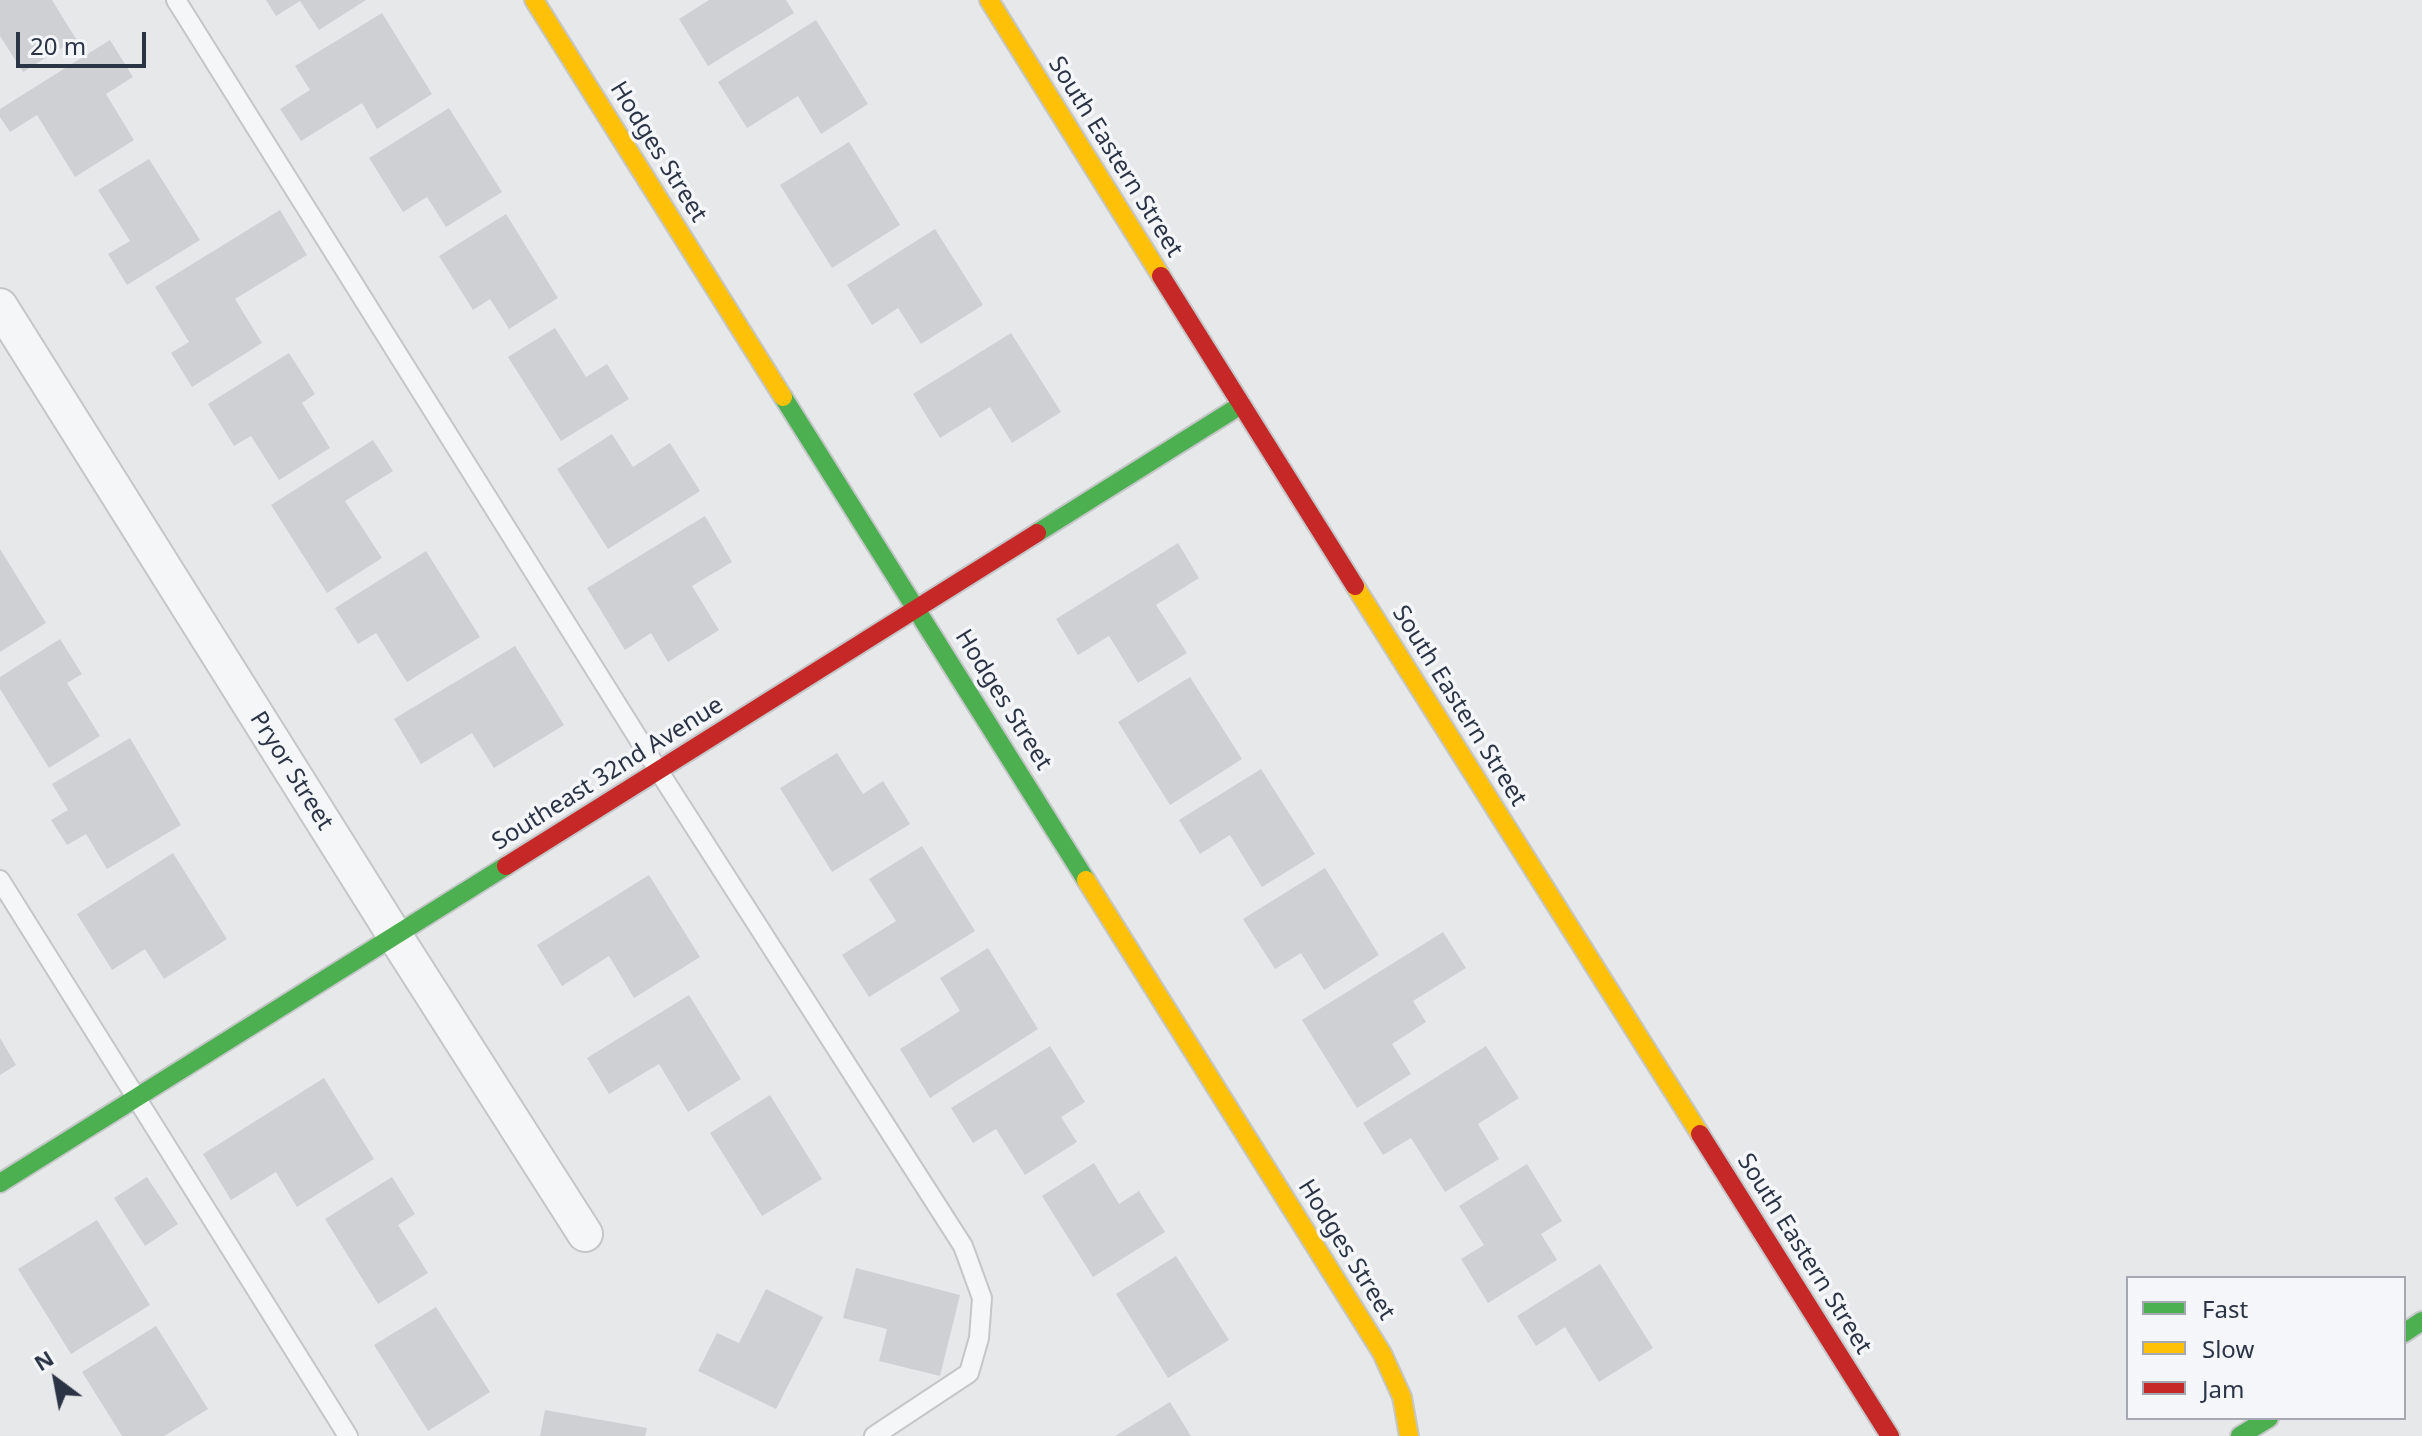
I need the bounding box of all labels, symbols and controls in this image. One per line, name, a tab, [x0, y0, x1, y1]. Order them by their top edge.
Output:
scale bar	[20, 16, 150, 66]
text: 20 m	[30, 29, 86, 62]
street label: South Eastern Street	[1042, 52, 1188, 262]
street label: Hodges Street	[603, 76, 713, 228]
street label: South Eastern Street	[1386, 601, 1532, 811]
street label: Hodges Street	[948, 624, 1058, 776]
street label: Southeast 32nd Avenue	[487, 691, 729, 857]
street label: Pryor Street	[243, 706, 339, 836]
street label: South Eastern Street	[1731, 1149, 1877, 1359]
street label: Hodges Street	[1291, 1174, 1401, 1326]
legend	[2126, 1276, 2406, 1420]
text: Fast	[2202, 1292, 2248, 1325]
text: Slow	[2202, 1332, 2254, 1365]
north arrow	[16, 1340, 96, 1420]
text: N	[28, 1342, 59, 1377]
text: Jam	[2202, 1372, 2244, 1405]

